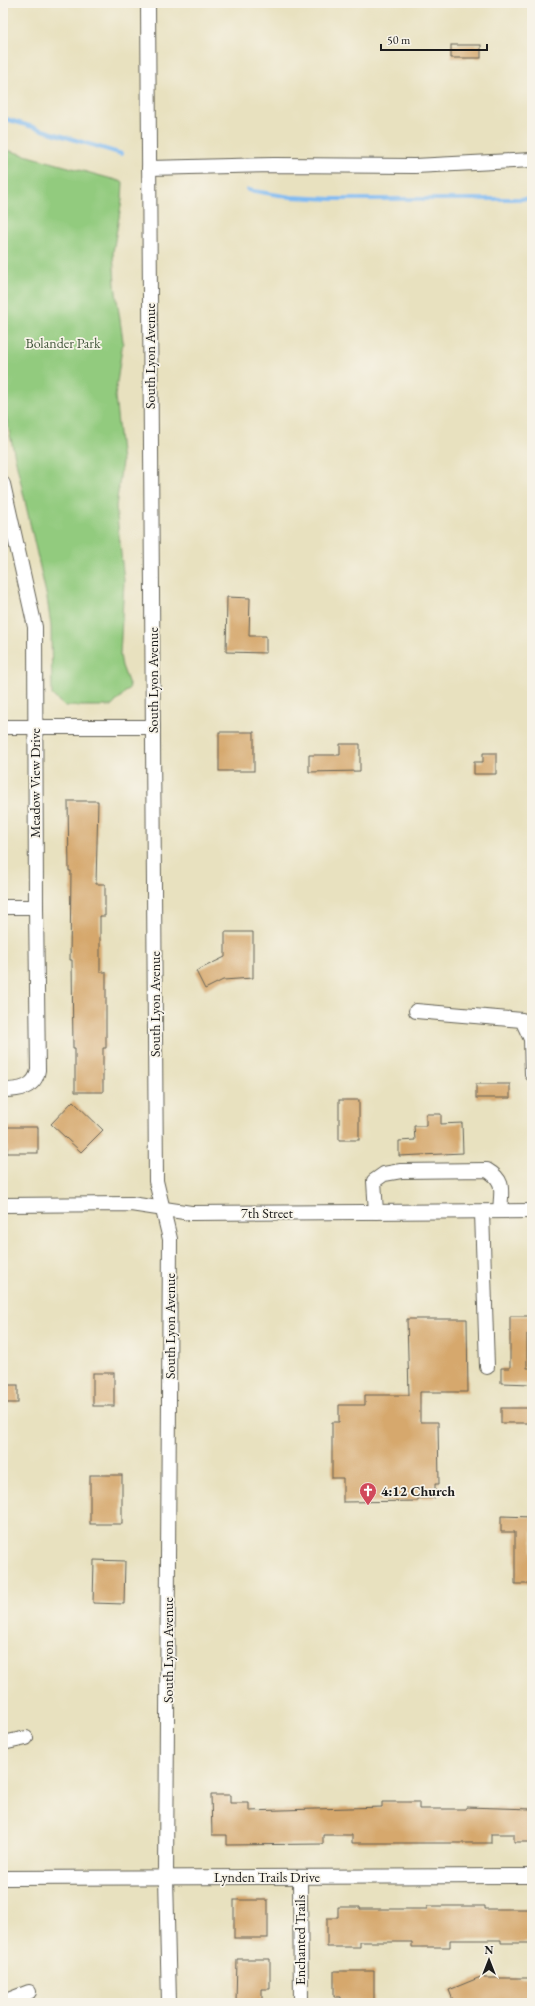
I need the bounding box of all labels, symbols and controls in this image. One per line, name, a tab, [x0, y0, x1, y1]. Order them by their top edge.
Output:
scale bar	[381, 26, 487, 52]
text: 50 m	[387, 32, 411, 48]
street label: South Lyon Avenue	[141, 303, 159, 409]
park label: Bolander Park	[25, 334, 101, 352]
street label: South Lyon Avenue	[144, 627, 162, 733]
street label: Meadow View Drive	[26, 728, 44, 838]
street label: South Lyon Avenue	[146, 951, 164, 1057]
street label: 7th Street	[241, 1204, 294, 1222]
street label: South Lyon Avenue	[161, 1273, 179, 1379]
church icon: 4:12 Church	[358, 1481, 378, 1506]
place label: 4:12 Church	[381, 1482, 455, 1500]
street label: South Lyon Avenue	[159, 1597, 177, 1703]
street label: Lynden Trails Drive	[214, 1868, 321, 1886]
street label: Enchanted Trails	[291, 1894, 309, 1985]
north arrow	[469, 1940, 509, 1980]
text: N	[485, 1943, 494, 1957]

